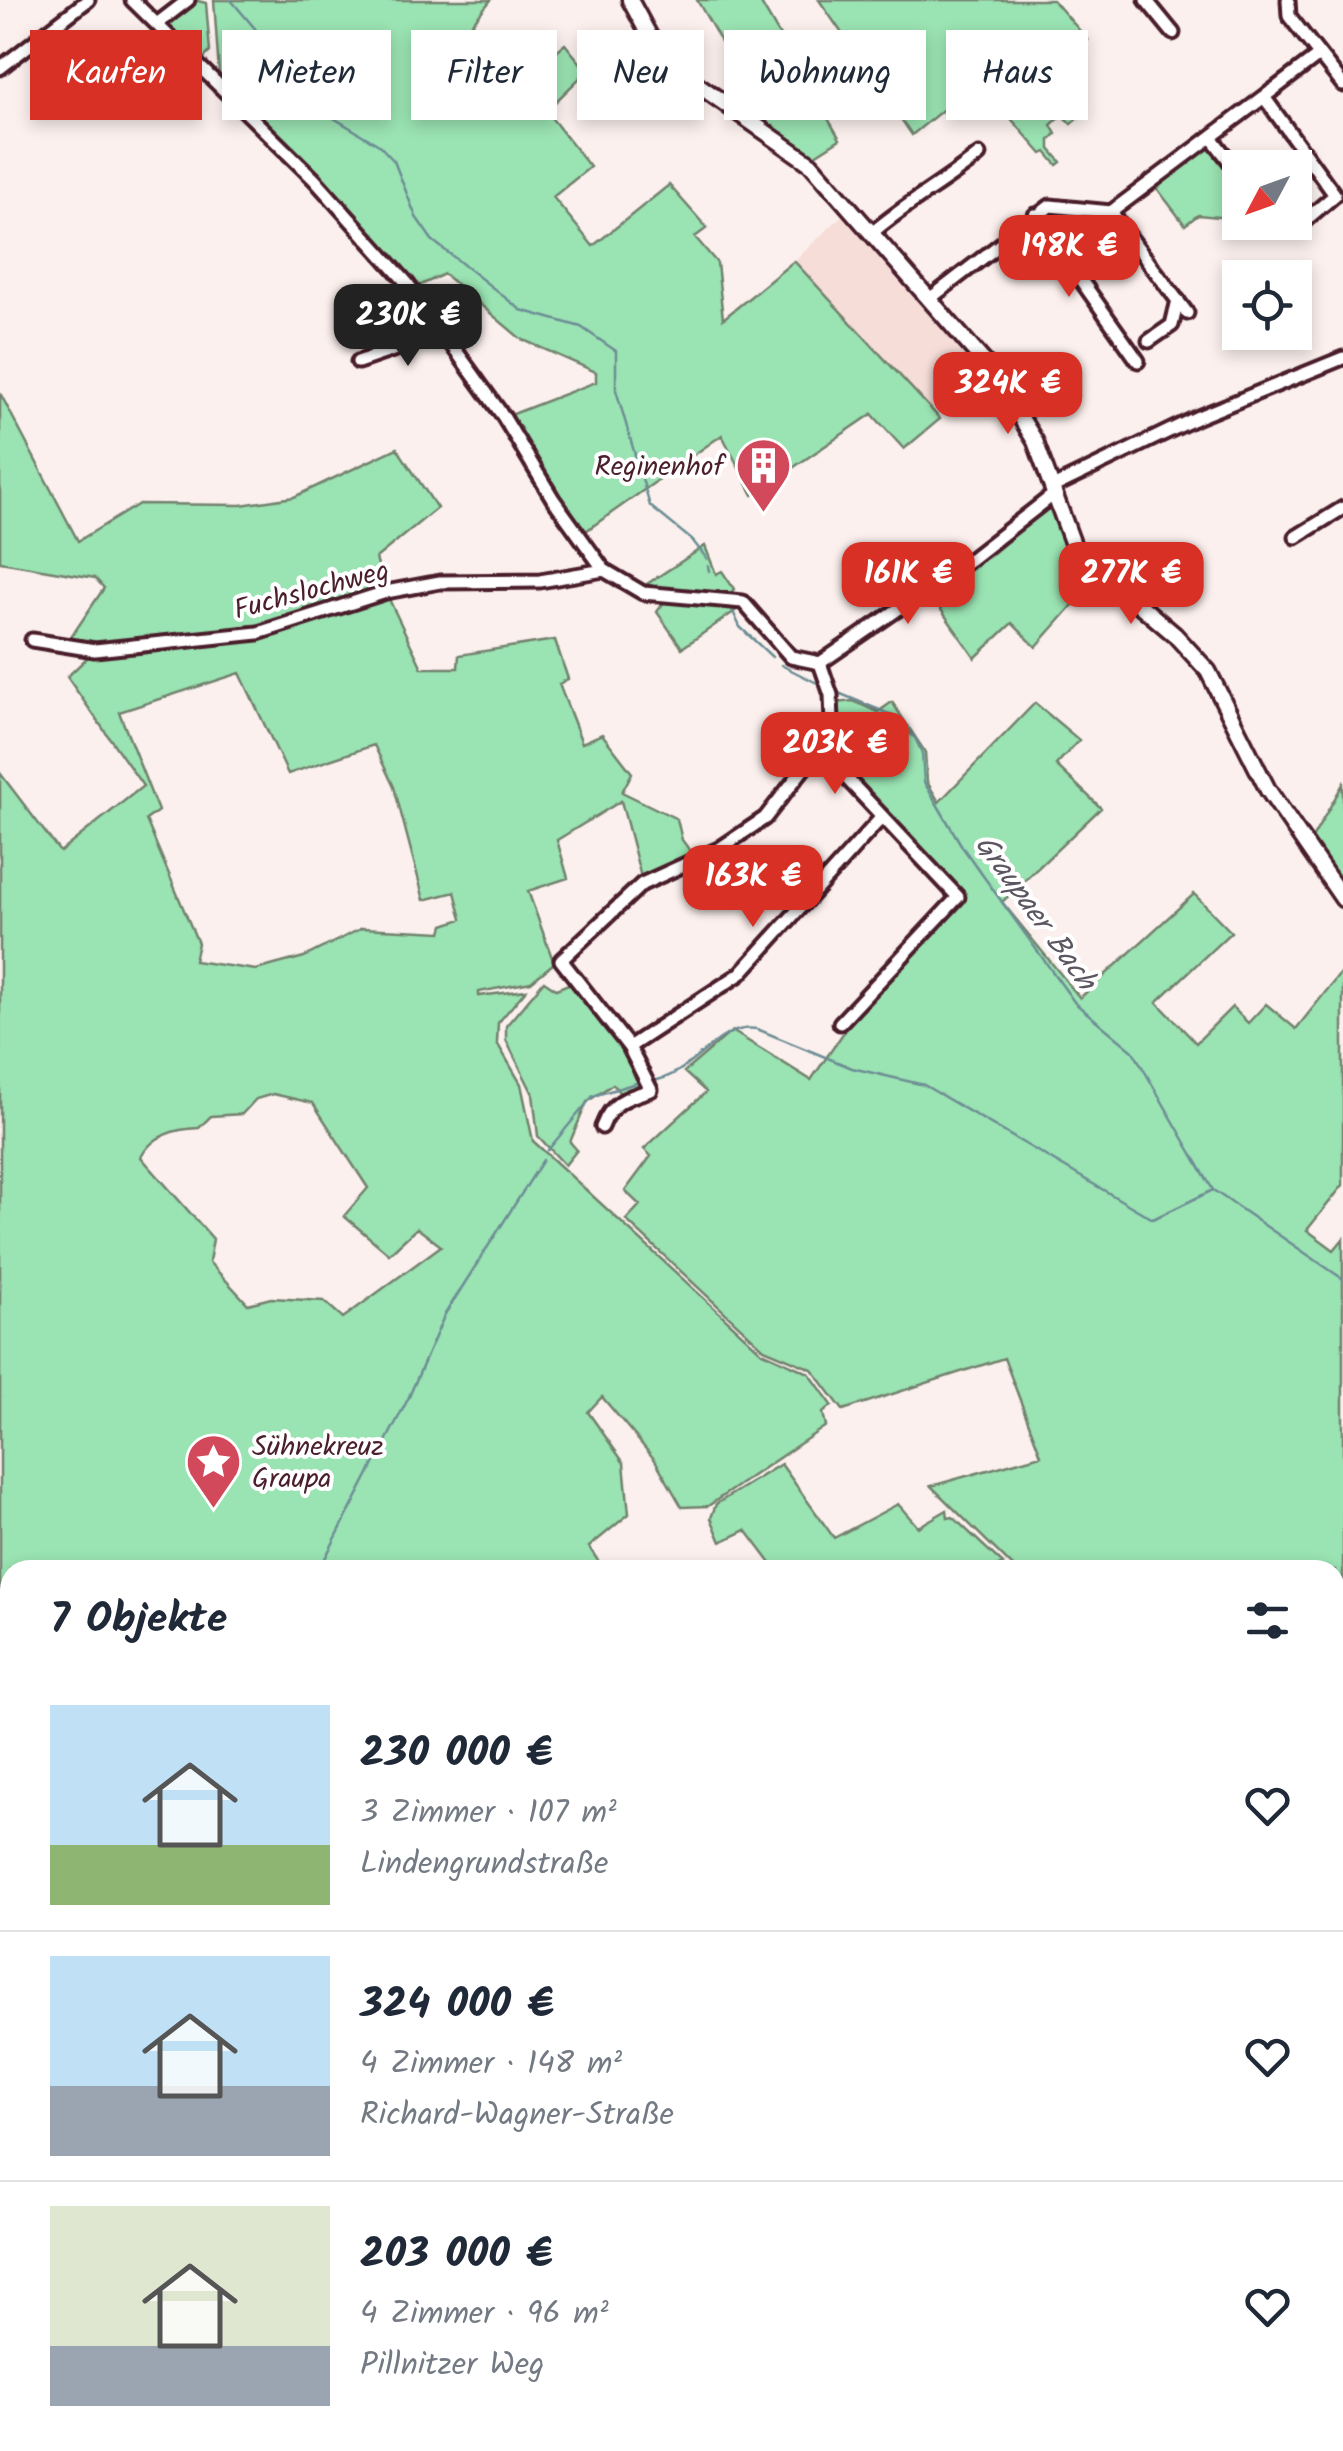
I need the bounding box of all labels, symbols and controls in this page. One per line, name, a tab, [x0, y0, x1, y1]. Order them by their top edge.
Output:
chip: Kaufen	[30, 30, 202, 120]
chip: Mieten	[222, 30, 391, 120]
chip: Filter	[411, 30, 557, 120]
chip: Neu	[577, 30, 704, 120]
chip: Wohnung	[724, 30, 926, 120]
chip: Haus	[946, 30, 1088, 120]
north arrow	[1222, 150, 1312, 240]
map controls	[1222, 150, 1312, 350]
pin: 198K €	[988, 215, 1150, 300]
text: 198K €	[1021, 222, 1117, 273]
button: locate	[1222, 260, 1312, 350]
pin: 230K €	[327, 284, 489, 369]
text: 230K €	[356, 291, 460, 342]
pin: 324K €	[927, 352, 1089, 437]
text: 324K €	[955, 359, 1061, 410]
building icon: Reginenhof	[733, 435, 793, 514]
place label: Reginenhof	[594, 445, 726, 490]
pin: 161K €	[827, 542, 989, 627]
pin: 277K €	[1050, 542, 1212, 627]
street label: Fuchslochweg	[229, 549, 394, 634]
text: 161K €	[864, 549, 952, 600]
text: 277K €	[1081, 549, 1181, 600]
pin: 203K €	[754, 712, 916, 797]
text: 203K €	[783, 719, 887, 770]
water label: Graupaer Bach	[961, 825, 1109, 1004]
pin: 163K €	[672, 845, 834, 930]
text: 163K €	[705, 852, 801, 903]
place label: Sühnekreuz Graupa	[252, 1425, 384, 1502]
place icon: Sühnekreuz Graupa	[183, 1431, 243, 1510]
text: 7 Objekte	[50, 1587, 227, 1654]
icon: filters	[1240, 1593, 1295, 1648]
text: 230 000 €	[360, 1721, 553, 1788]
icon: home	[130, 1745, 250, 1865]
icon: heart	[1240, 1778, 1295, 1833]
text: 3 Zimmer · 107 m²	[360, 1788, 617, 1839]
text: Lindengrundstraße	[360, 1839, 609, 1890]
text: 324 000 €	[360, 1972, 554, 2039]
icon: home	[130, 1996, 250, 2116]
icon: heart	[1240, 2029, 1295, 2084]
text: 4 Zimmer · 148 m²	[360, 2039, 622, 2090]
text: Richard-Wagner-Straße	[360, 2090, 674, 2141]
text: 203 000 €	[360, 2222, 553, 2289]
icon: home	[130, 2246, 250, 2366]
icon: heart	[1240, 2279, 1295, 2334]
text: 4 Zimmer · 96 m²	[360, 2289, 609, 2340]
text: Pillnitzer Weg	[360, 2340, 544, 2391]

